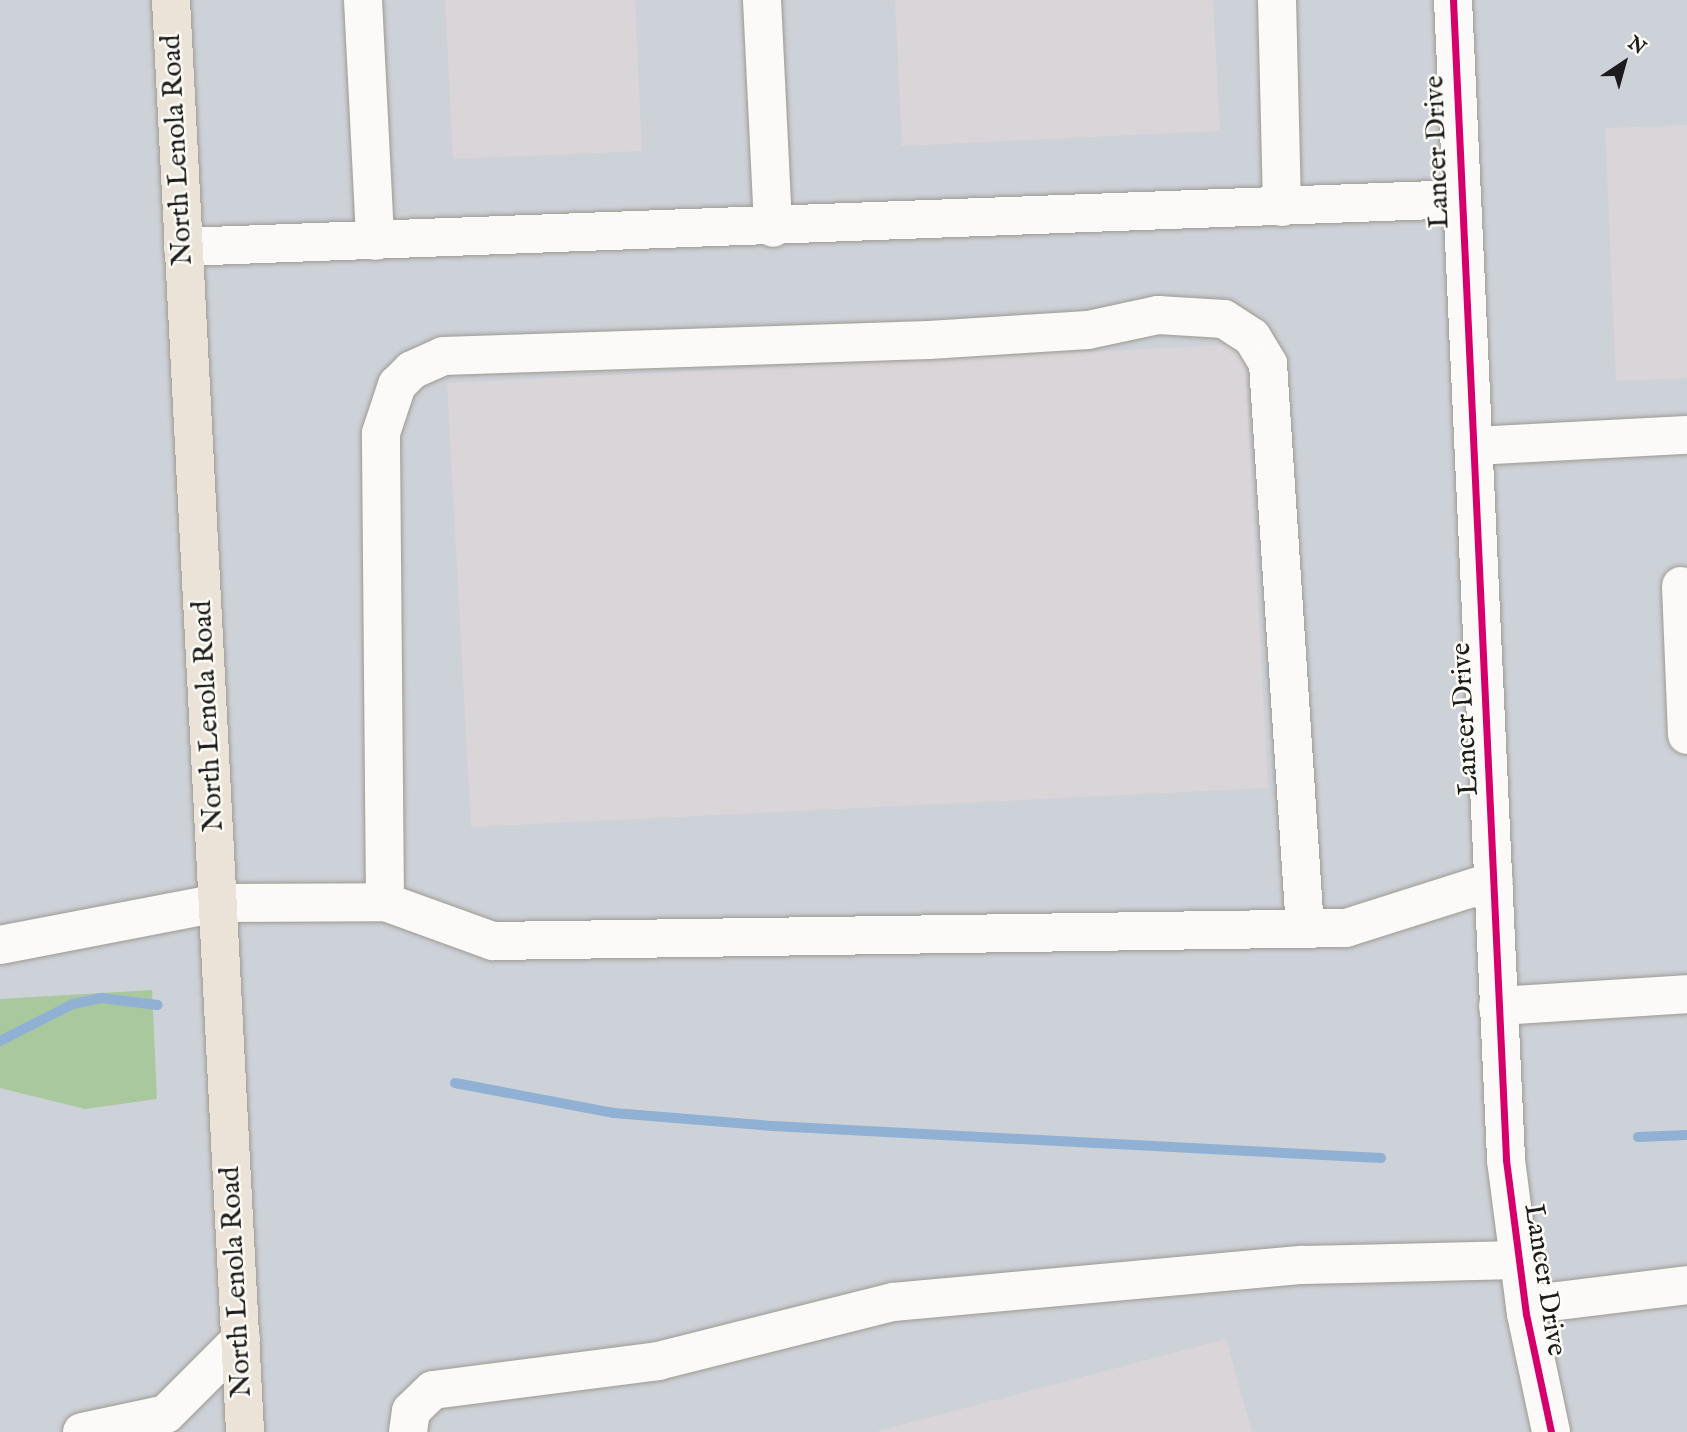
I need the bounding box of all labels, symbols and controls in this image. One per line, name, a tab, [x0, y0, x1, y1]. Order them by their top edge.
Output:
north arrow	[1589, 28, 1659, 98]
text: N	[1623, 31, 1650, 61]
street label: North Lenola Road	[155, 34, 201, 266]
street label: Lancer Drive	[1419, 75, 1457, 229]
street label: North Lenola Road	[186, 600, 232, 832]
street label: Lancer Drive	[1445, 642, 1487, 796]
street label: North Lenola Road	[214, 1166, 260, 1398]
street label: Lancer Drive	[1515, 1202, 1573, 1358]

